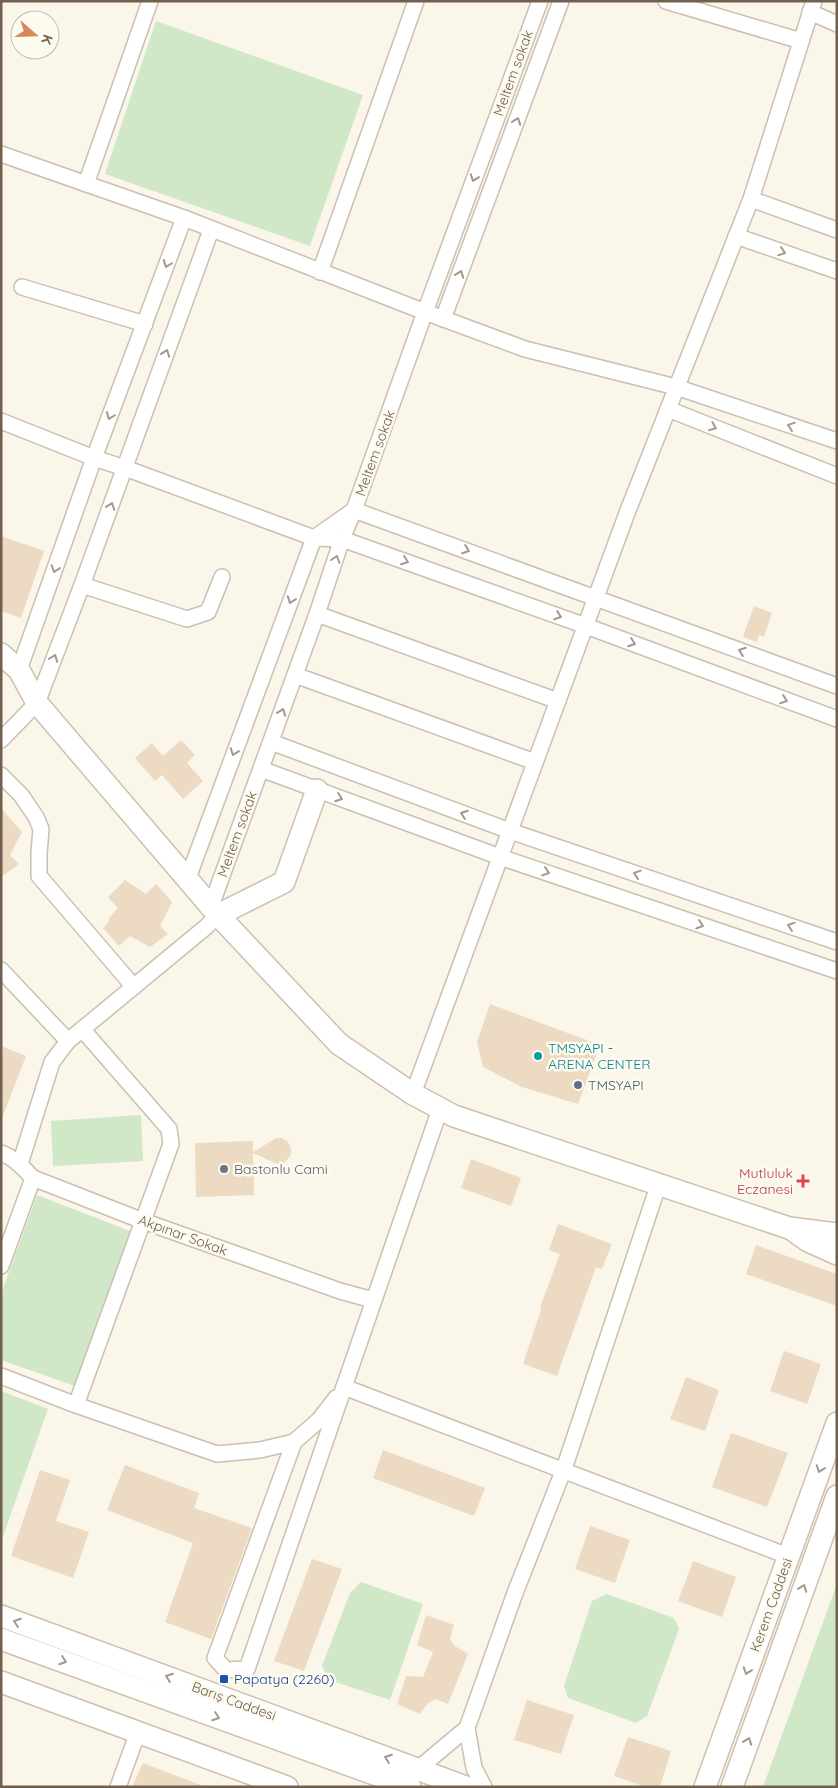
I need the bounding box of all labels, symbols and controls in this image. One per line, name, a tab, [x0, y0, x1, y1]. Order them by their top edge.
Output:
north arrow	[10, 10, 60, 60]
street label: Meltem sokak	[489, 28, 537, 118]
text: K	[37, 32, 57, 47]
one-way arrow	[511, 117, 521, 126]
one-way arrow	[470, 173, 480, 182]
one-way arrow	[777, 246, 786, 256]
one-way arrow	[163, 259, 173, 267]
one-way arrow	[454, 270, 464, 278]
one-way arrow	[160, 349, 170, 358]
street label: Meltem sokak	[351, 408, 399, 498]
one-way arrow	[106, 411, 116, 420]
one-way arrow	[708, 421, 717, 431]
one-way arrow	[787, 421, 795, 431]
one-way arrow	[105, 502, 115, 510]
one-way arrow	[461, 544, 470, 554]
one-way arrow	[330, 555, 340, 563]
one-way arrow	[400, 555, 408, 565]
one-way arrow	[51, 564, 61, 572]
one-way arrow	[287, 595, 297, 604]
one-way arrow	[553, 610, 561, 620]
one-way arrow	[627, 637, 636, 647]
one-way arrow	[738, 647, 747, 657]
one-way arrow	[48, 654, 58, 663]
one-way arrow	[779, 694, 788, 704]
one-way arrow	[276, 708, 286, 717]
one-way arrow	[230, 747, 241, 756]
street label: Meltem sokak	[213, 789, 261, 879]
one-way arrow	[334, 792, 343, 802]
one-way arrow	[460, 810, 469, 820]
one-way arrow	[542, 867, 550, 877]
one-way arrow	[633, 870, 641, 880]
one-way arrow	[695, 919, 704, 929]
one-way arrow	[787, 922, 795, 932]
place label: TMSYAPI - ARENA CENTER	[548, 1039, 651, 1073]
marker: TMSYAPI - ARENA CENTER	[532, 1050, 544, 1062]
place label: TMSYAPI	[588, 1076, 644, 1094]
marker: TMSYAPI	[572, 1079, 584, 1091]
place label: Bastonlu Cami	[234, 1160, 328, 1178]
marker: Bastonlu Cami	[218, 1163, 230, 1175]
place label: Mutluluk Eczanesi	[737, 1164, 793, 1198]
marker: Mutluluk Eczanesi	[797, 1175, 809, 1187]
street label: Akpınar Sokak	[136, 1211, 230, 1259]
one-way arrow	[816, 1464, 826, 1472]
street label: Kerem Caddesi	[746, 1556, 796, 1654]
one-way arrow	[797, 1584, 807, 1593]
one-way arrow	[13, 1618, 22, 1628]
one-way arrow	[59, 1655, 67, 1665]
one-way arrow	[743, 1666, 753, 1675]
place label: Papatya (2260)	[234, 1670, 335, 1688]
one-way arrow	[166, 1673, 174, 1683]
marker: Papatya (2260)	[218, 1673, 230, 1685]
street label: Barış Caddesi	[189, 1677, 279, 1725]
one-way arrow	[211, 1711, 220, 1721]
one-way arrow	[742, 1737, 752, 1746]
one-way arrow	[384, 1754, 392, 1764]

